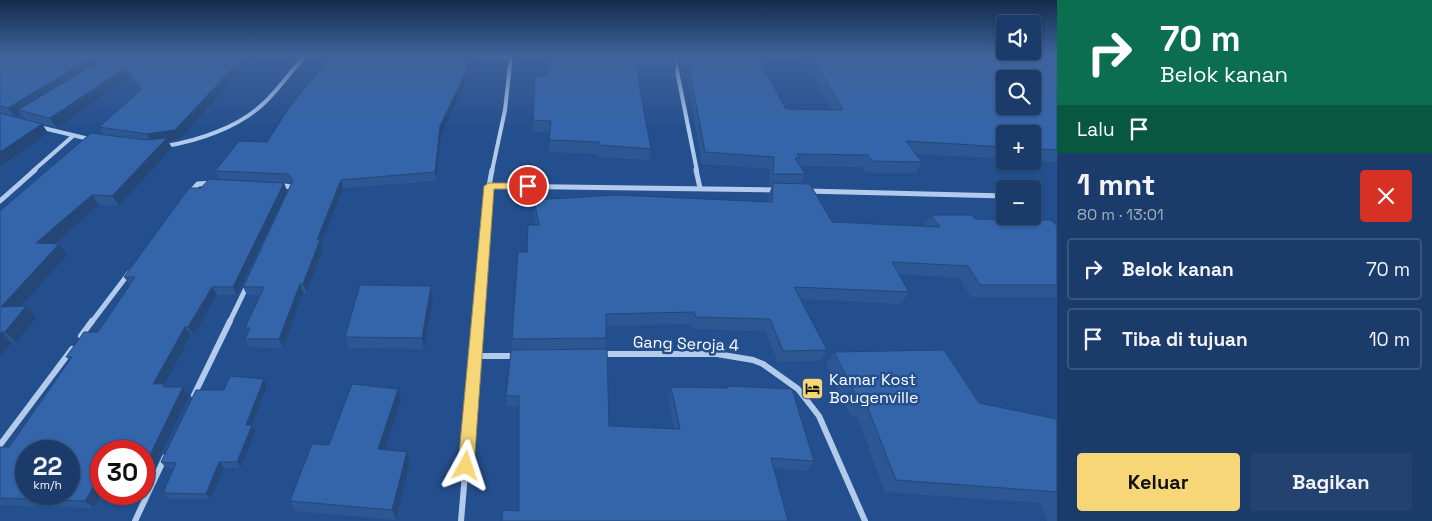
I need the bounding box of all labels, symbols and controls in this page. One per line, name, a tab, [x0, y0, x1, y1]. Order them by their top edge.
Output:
map controls	[996, 15, 1041, 225]
button: sound	[996, 15, 1041, 60]
text: 70 m	[1160, 17, 1241, 61]
icon: right	[1077, 20, 1142, 85]
text: Belok kanan	[1160, 60, 1288, 88]
button: search	[996, 70, 1041, 115]
icon: arrive	[1125, 115, 1153, 143]
text: Lalu	[1077, 117, 1115, 142]
button: +	[996, 125, 1041, 170]
pin	[507, 165, 549, 207]
text: 1 mnt	[1077, 165, 1156, 204]
button: close	[1360, 170, 1412, 222]
icon: arrive	[514, 172, 542, 200]
button: −	[996, 180, 1041, 225]
text: 80 m · 13:01	[1077, 204, 1164, 225]
icon: right	[1079, 255, 1107, 283]
text: Belok kanan	[1122, 257, 1234, 282]
text: 70 m	[1366, 257, 1410, 282]
icon: arrive	[1079, 325, 1107, 353]
text: Tiba di tujuan	[1122, 327, 1248, 352]
text: 10 m	[1369, 327, 1410, 352]
street label: Gang Seroja 4	[633, 331, 739, 356]
place label: Kamar Kost Bougenville	[829, 369, 918, 408]
hotel icon: Kamar Kost Bougenville	[801, 376, 825, 400]
position arrow	[439, 439, 491, 491]
speed limit sign: 30	[90, 440, 155, 505]
text: 22	[33, 450, 62, 482]
button: Keluar	[1077, 453, 1240, 511]
button: Bagikan	[1250, 453, 1412, 511]
text: km/h	[33, 477, 62, 493]

